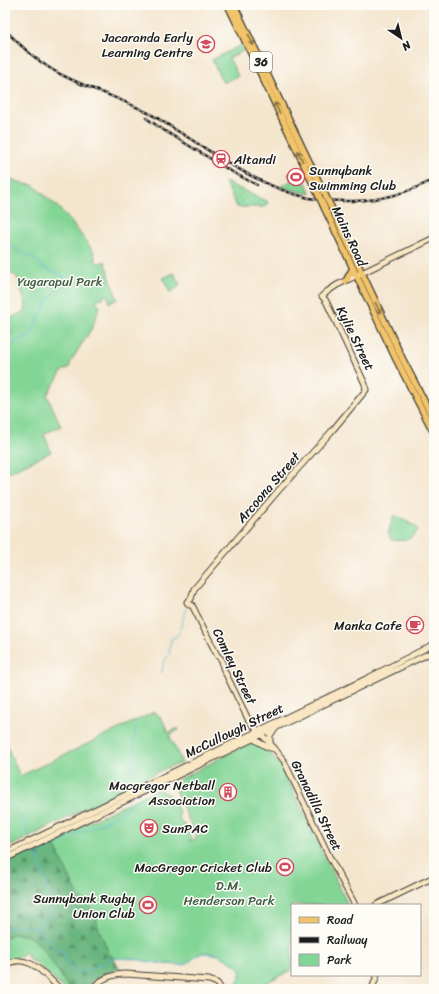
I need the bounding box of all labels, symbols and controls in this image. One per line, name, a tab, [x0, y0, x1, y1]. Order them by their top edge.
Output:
north arrow	[381, 18, 421, 58]
place label: Jacaranda Early Learning Centre	[101, 26, 193, 64]
school or university icon: Jacaranda Early Learning Centre	[196, 34, 216, 54]
one-way arrow	[248, 34, 255, 46]
text: N	[398, 35, 416, 56]
road number: 36	[250, 52, 272, 72]
one-way arrow	[273, 102, 280, 114]
place label: Altandi	[233, 148, 276, 171]
station icon: Altandi	[211, 149, 231, 169]
one-way arrow	[296, 151, 303, 163]
place label: Sunnybank Swimming Club	[309, 159, 396, 197]
sports icon: Sunnybank Swimming Club	[286, 167, 306, 187]
street label: Mains Road	[325, 202, 374, 271]
park label: Yugarapul Park	[17, 270, 103, 293]
street label: Kylie Street	[330, 302, 381, 375]
one-way arrow	[375, 302, 383, 314]
street label: Arcoona Street	[230, 446, 307, 529]
place label: Manka Cafe	[334, 614, 402, 637]
cafe icon: Manka Cafe	[405, 615, 425, 635]
street label: Comley Street	[206, 624, 263, 709]
street label: McCullough Street	[181, 696, 288, 764]
street label: Granadilla Street	[285, 756, 349, 855]
place label: Macgregor Netball Association	[109, 774, 215, 812]
building icon: Macgregor Netball Association	[218, 782, 238, 802]
place label: SunPAC	[162, 817, 208, 840]
theatre icon: SunPAC	[139, 818, 159, 838]
place label: MacGregor Cricket Club	[134, 856, 272, 879]
sports icon: MacGregor Cricket Club	[275, 857, 295, 877]
park label: D.M. Henderson Park	[183, 874, 275, 912]
place label: Sunnybank Rugby Union Club	[33, 887, 135, 925]
sports icon: Sunnybank Rugby Union Club	[138, 895, 158, 915]
legend	[291, 904, 421, 976]
text: Road	[327, 909, 354, 931]
text: Railway	[327, 929, 368, 951]
text: Park	[327, 949, 352, 971]

